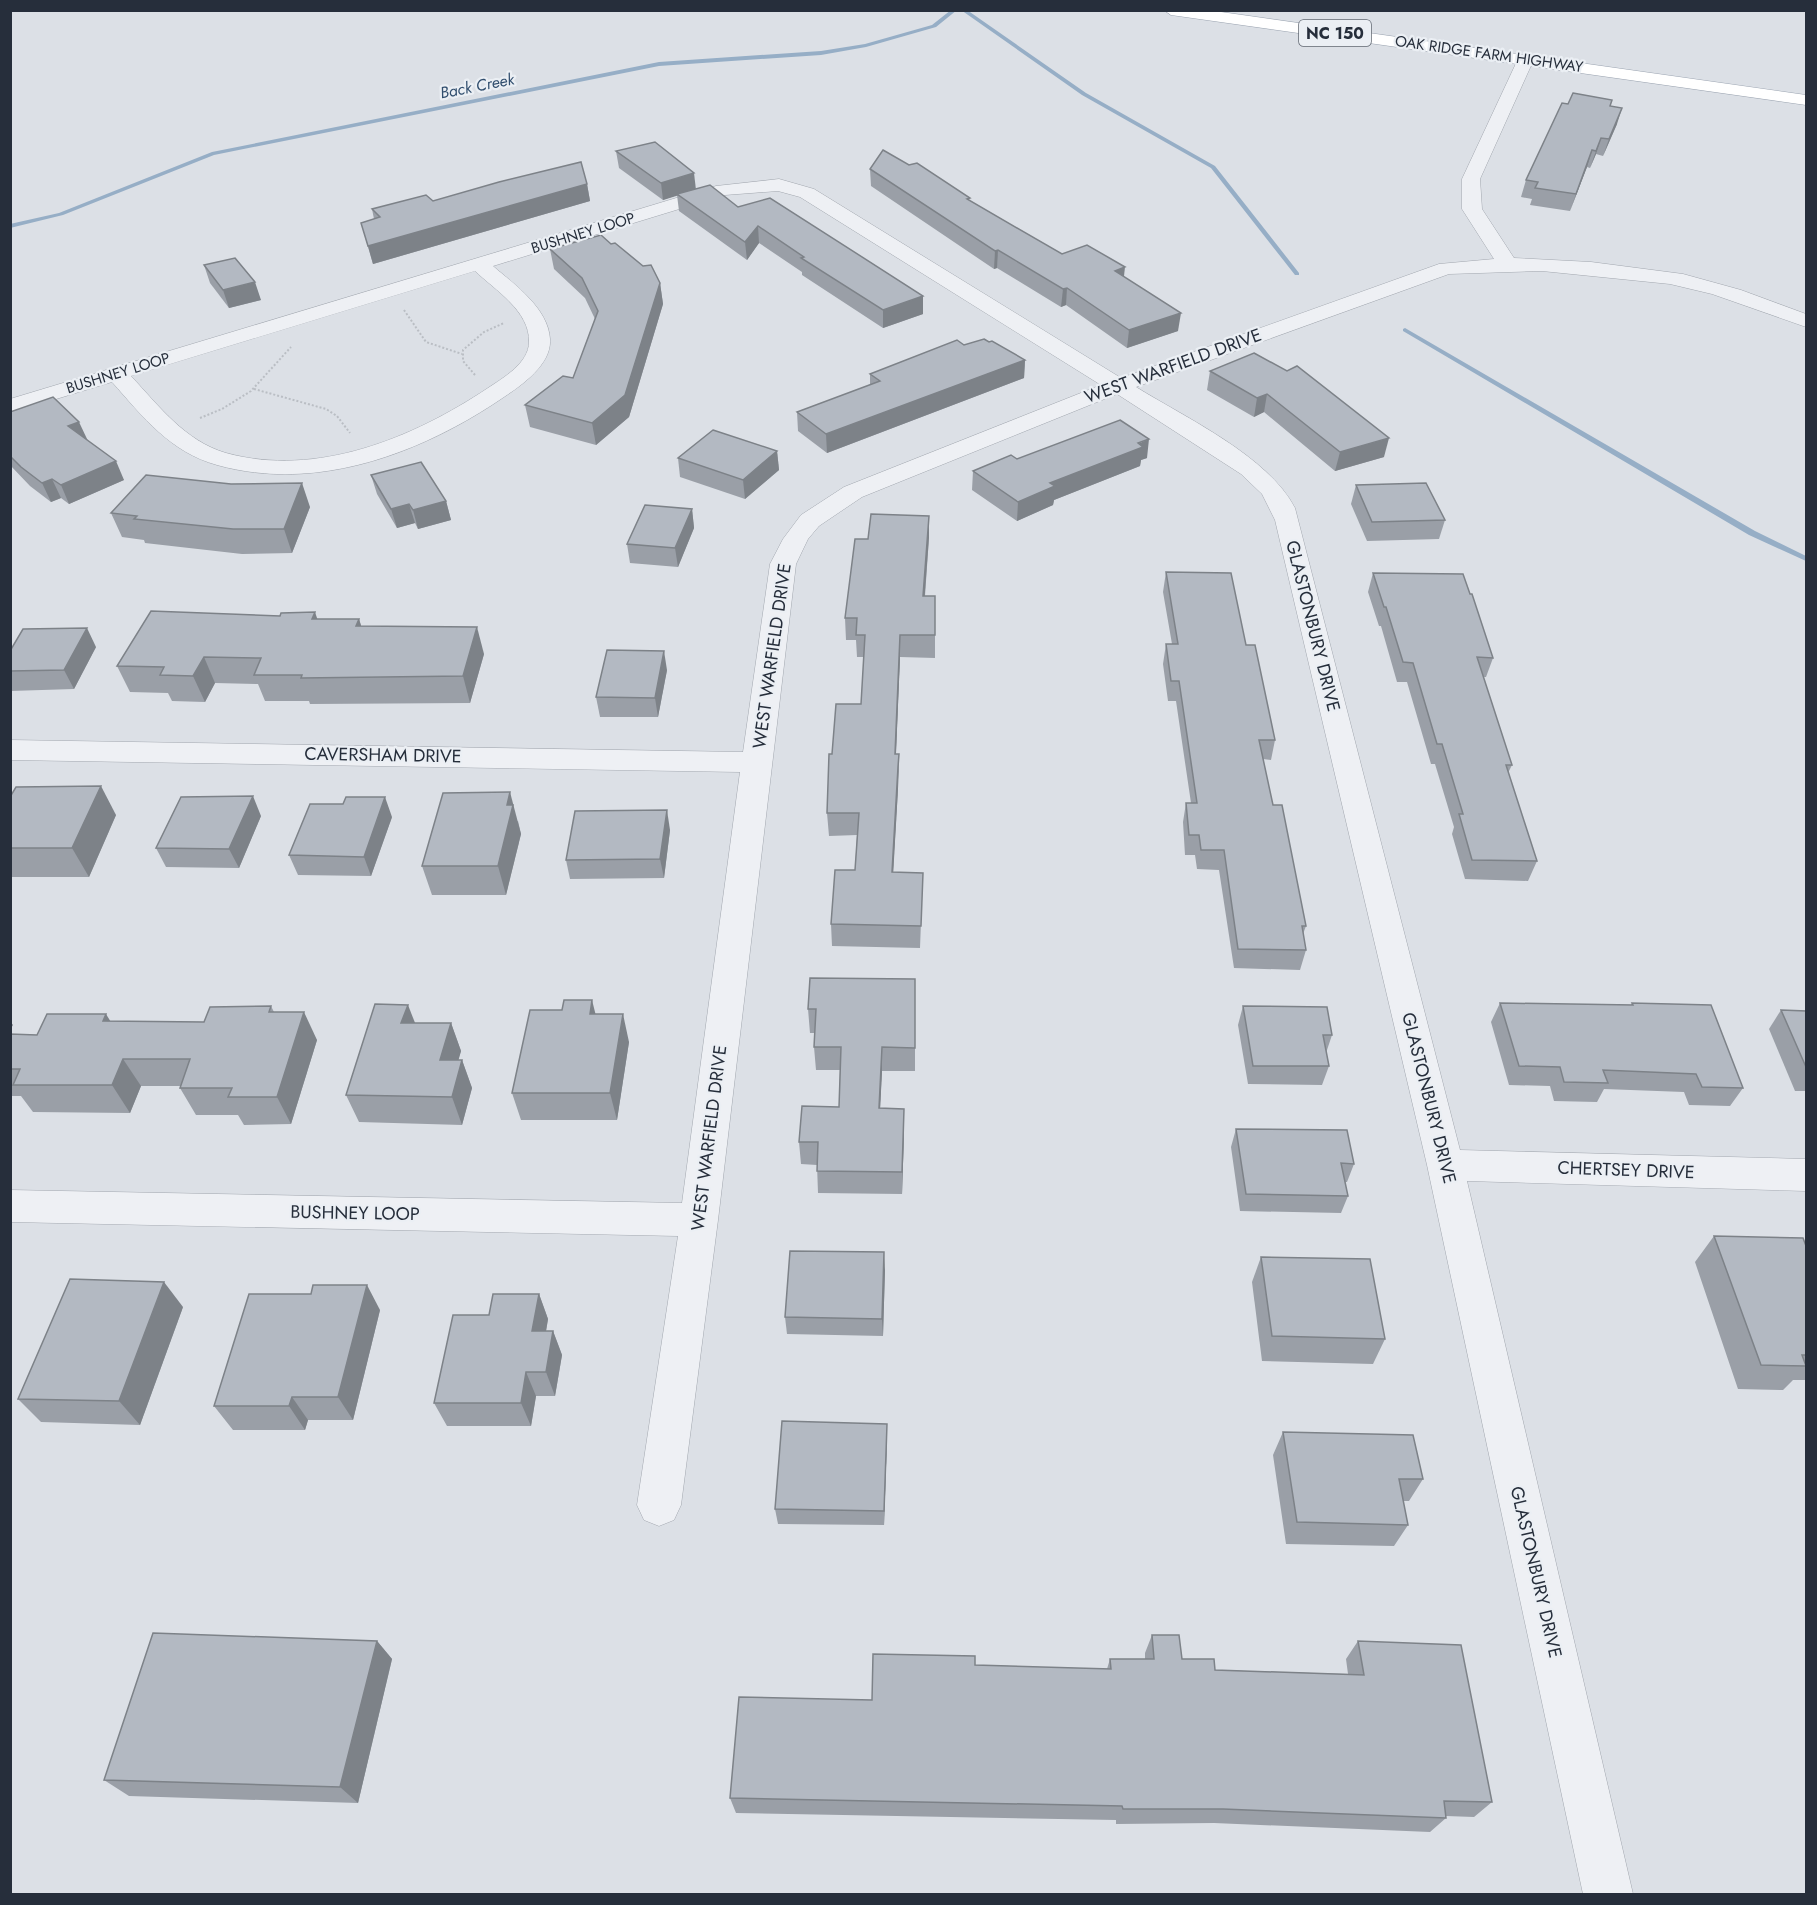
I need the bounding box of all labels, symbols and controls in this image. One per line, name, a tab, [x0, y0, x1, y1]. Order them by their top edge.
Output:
road number: NC 150	[1299, 20, 1371, 46]
street label: OAK RIDGE FARM HIGHWAY	[1394, 30, 1585, 78]
water label: Back Creek	[438, 67, 517, 104]
street label: BUSHNEY LOOP	[528, 207, 638, 259]
street label: WEST WARFIELD DRIVE	[1081, 322, 1265, 410]
street label: BUSHNEY LOOP	[63, 347, 173, 399]
street label: GLASTONBURY DRIVE	[1279, 538, 1347, 714]
street label: WEST WARFIELD DRIVE	[746, 562, 798, 750]
street label: CAVERSHAM DRIVE	[304, 741, 462, 769]
street label: GLASTONBURY DRIVE	[1395, 1010, 1463, 1186]
street label: WEST WARFIELD DRIVE	[685, 1044, 733, 1232]
street label: CHERTSEY DRIVE	[1557, 1155, 1695, 1185]
street label: BUSHNEY LOOP	[290, 1199, 420, 1227]
street label: GLASTONBURY DRIVE	[1504, 1484, 1568, 1660]

